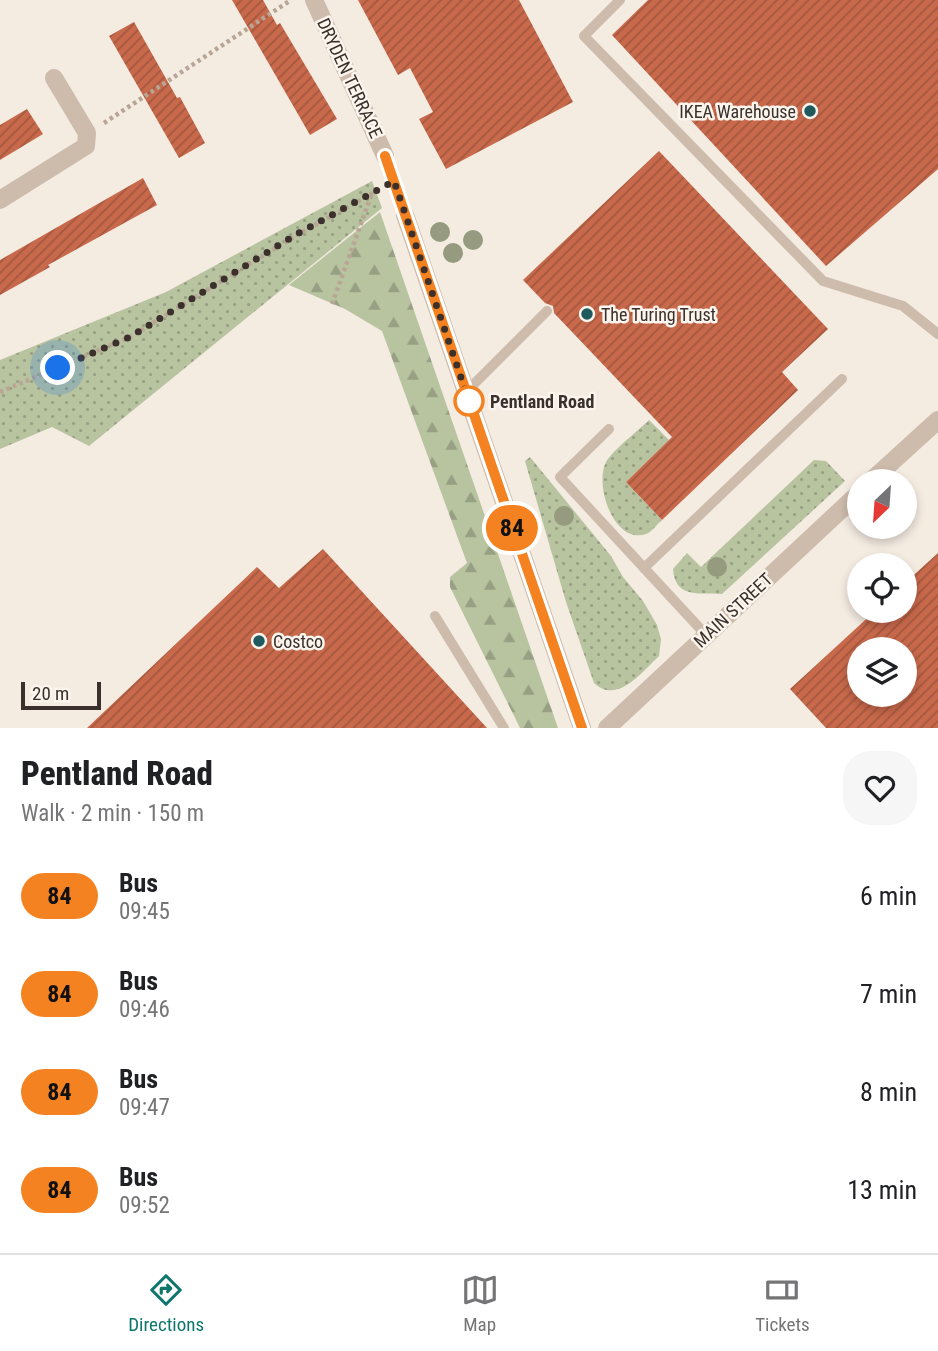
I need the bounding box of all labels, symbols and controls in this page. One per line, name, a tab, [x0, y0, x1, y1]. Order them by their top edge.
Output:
street label: DRYDEN TERRACE	[313, 15, 387, 141]
place label: IKEA Warehouse	[679, 101, 796, 122]
marker: IKEA Warehouse	[802, 103, 818, 119]
place label: The Turing Trust	[601, 304, 716, 325]
marker: The Turing Trust	[579, 306, 595, 322]
your location	[40, 350, 75, 385]
marker: Pentland Road	[454, 386, 484, 416]
place label: Pentland Road	[490, 391, 594, 412]
north arrow	[847, 469, 917, 539]
map controls	[847, 469, 917, 707]
line badge: 84	[480, 505, 544, 551]
text: 84	[500, 514, 524, 542]
button: locate	[847, 553, 917, 623]
street label: MAIN STREET	[689, 568, 777, 652]
place label: Costco	[273, 631, 323, 652]
marker: Costco	[251, 633, 267, 649]
button: layers	[847, 637, 917, 707]
scale bar	[21, 679, 102, 711]
text: 20 m	[32, 682, 69, 705]
button: heart	[843, 751, 917, 825]
text: Pentland Road	[21, 754, 213, 793]
text: Walk · 2 min · 150 m	[21, 800, 204, 827]
text: Bus	[119, 868, 158, 898]
text: 6 min	[860, 881, 917, 911]
text: 84	[47, 882, 72, 910]
text: 09:45	[119, 898, 170, 925]
text: Bus	[119, 966, 158, 996]
text: 7 min	[860, 979, 917, 1009]
text: 84	[47, 980, 72, 1008]
text: 09:46	[119, 996, 170, 1023]
text: Bus	[119, 1064, 158, 1094]
text: 8 min	[860, 1077, 917, 1107]
text: 84	[47, 1078, 72, 1106]
text: 09:47	[119, 1094, 170, 1121]
text: Bus	[119, 1162, 158, 1192]
text: 13 min	[847, 1175, 917, 1205]
text: 84	[47, 1176, 72, 1204]
text: 09:52	[119, 1192, 170, 1219]
tab: Directions	[128, 1271, 204, 1336]
tab: Map	[461, 1271, 499, 1336]
tab: Tickets	[755, 1271, 810, 1336]

